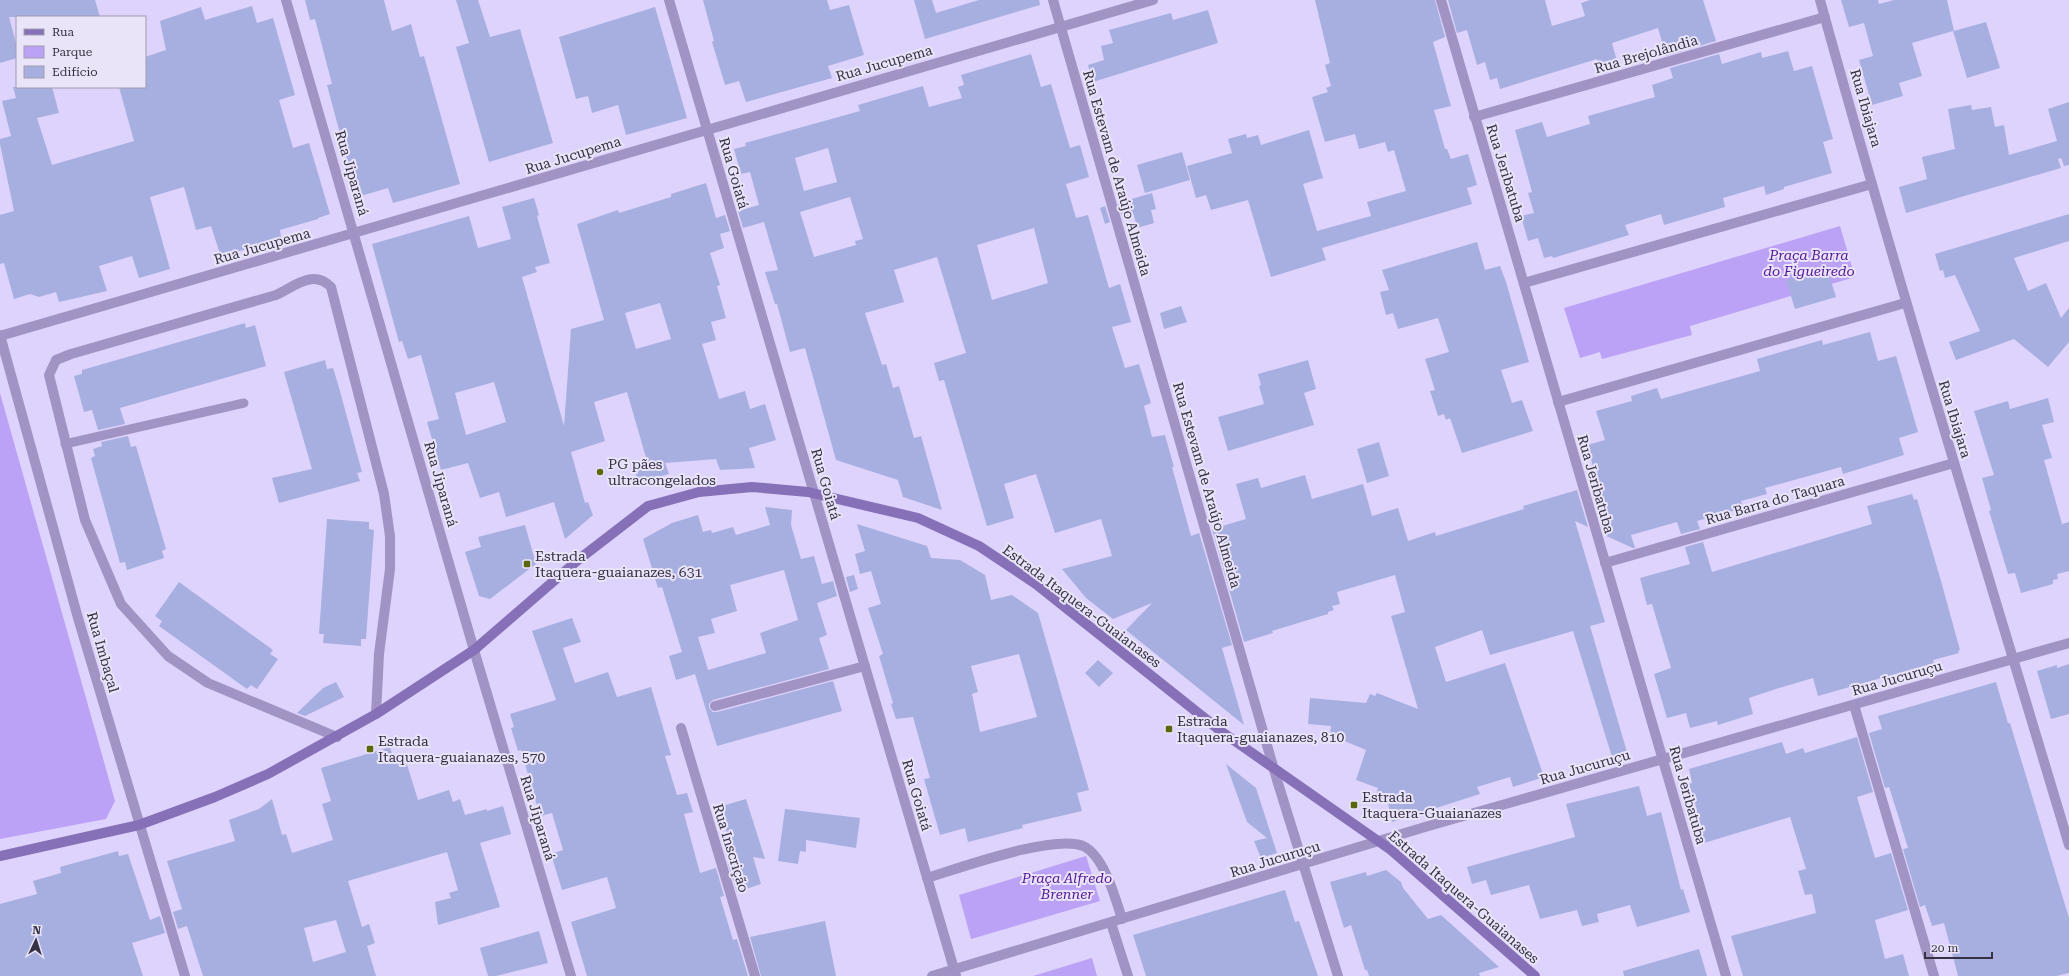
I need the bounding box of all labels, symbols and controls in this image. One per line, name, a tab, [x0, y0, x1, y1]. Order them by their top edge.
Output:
legend	[16, 16, 146, 88]
text: Rua	[52, 25, 75, 39]
street label: Rua Brejolândia	[1592, 31, 1700, 76]
street label: Rua Jucupema	[834, 41, 934, 84]
text: Parque	[52, 45, 93, 59]
text: Edifício	[52, 65, 98, 79]
street label: Rua Ibiajara	[1847, 67, 1885, 149]
street label: Rua Estevam de Araújo Almeida	[1080, 68, 1154, 278]
street label: Rua Jeribatuba	[1483, 122, 1529, 224]
street label: Rua Jiparaná	[332, 128, 372, 218]
street label: Rua Jucupema	[523, 133, 623, 177]
street label: Rua Goiatá	[716, 135, 752, 211]
street label: Rua Jucupema	[212, 224, 312, 267]
park label: Praça Barra do Figueiredo	[1763, 247, 1855, 279]
street label: Rua Ibiajara	[1936, 378, 1975, 460]
street label: Rua Estevam de Araújo Almeida	[1170, 380, 1244, 590]
street label: Rua Jeribatuba	[1574, 433, 1618, 535]
street label: Rua Jiparaná	[421, 439, 461, 529]
street label: Rua Goiatá	[808, 446, 844, 522]
place label: PG pães ultracongelados	[608, 456, 716, 488]
marker: PG pães ultracongelados	[595, 467, 605, 477]
street label: Rua Barra do Taquara	[1704, 472, 1847, 528]
street label: Estrada Itaquera-Guaianases	[1000, 541, 1165, 671]
place label: Estrada Itaquera-guaianazes, 631	[535, 548, 703, 580]
marker: Estrada Itaquera-guaianazes, 631	[522, 559, 532, 569]
street label: Rua Imbaçal	[84, 610, 122, 695]
street label: Rua Jucuruçu	[1850, 657, 1944, 699]
place label: Estrada Itaquera-guaianazes, 810	[1177, 713, 1345, 745]
marker: Estrada Itaquera-guaianazes, 810	[1164, 724, 1174, 734]
place label: Estrada Itaquera-guaianazes, 570	[378, 733, 546, 765]
marker: Estrada Itaquera-guaianazes, 570	[365, 744, 375, 754]
street label: Rua Jeribatuba	[1666, 744, 1710, 846]
street label: Rua Jucuruçu	[1538, 746, 1632, 788]
street label: Rua Goiatá	[899, 757, 935, 833]
street label: Rua Jiparaná	[517, 774, 559, 863]
place label: Estrada Itaquera-Guaianazes	[1362, 789, 1502, 821]
marker: Estrada Itaquera-Guaianazes	[1349, 800, 1359, 810]
street label: Rua Inscrição	[710, 802, 752, 894]
street label: Estrada Itaquera-Guaianases	[1386, 827, 1543, 967]
street label: Rua Jucuruçu	[1228, 838, 1322, 880]
park label: Praça Alfredo Brenner	[1021, 870, 1112, 902]
north arrow	[16, 920, 56, 960]
text: N	[32, 924, 42, 937]
scale bar	[1925, 934, 1992, 960]
text: 20 m	[1931, 941, 1958, 955]

